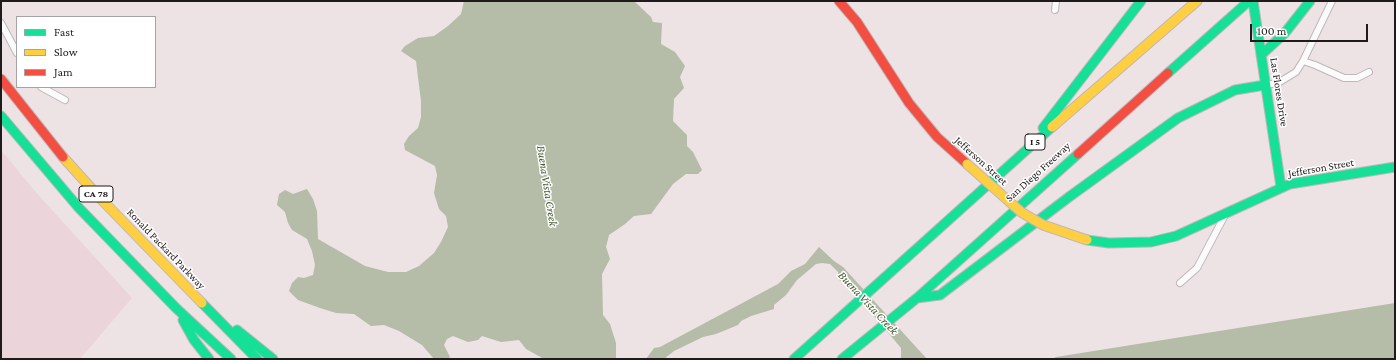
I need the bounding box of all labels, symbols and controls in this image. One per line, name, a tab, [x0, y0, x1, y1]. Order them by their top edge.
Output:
legend	[16, 16, 156, 88]
scale bar	[1252, 16, 1370, 42]
text: 100 m	[1257, 24, 1286, 38]
text: Fast	[54, 25, 74, 39]
text: Slow	[54, 45, 78, 59]
street label: Las Flores Drive	[1267, 57, 1291, 127]
text: Jam	[54, 65, 73, 79]
street label: Jefferson Street	[952, 134, 1010, 188]
road number: I 5	[1025, 134, 1045, 150]
street label: San Diego Freeway	[1003, 139, 1073, 205]
water label: Buena Vista Creek	[534, 145, 560, 227]
street label: Jefferson Street	[1287, 156, 1355, 180]
road number: CA 78	[79, 186, 113, 202]
street label: Ronald Packard Parkway	[124, 206, 208, 292]
water label: Buena Vista Creek	[835, 268, 901, 338]

